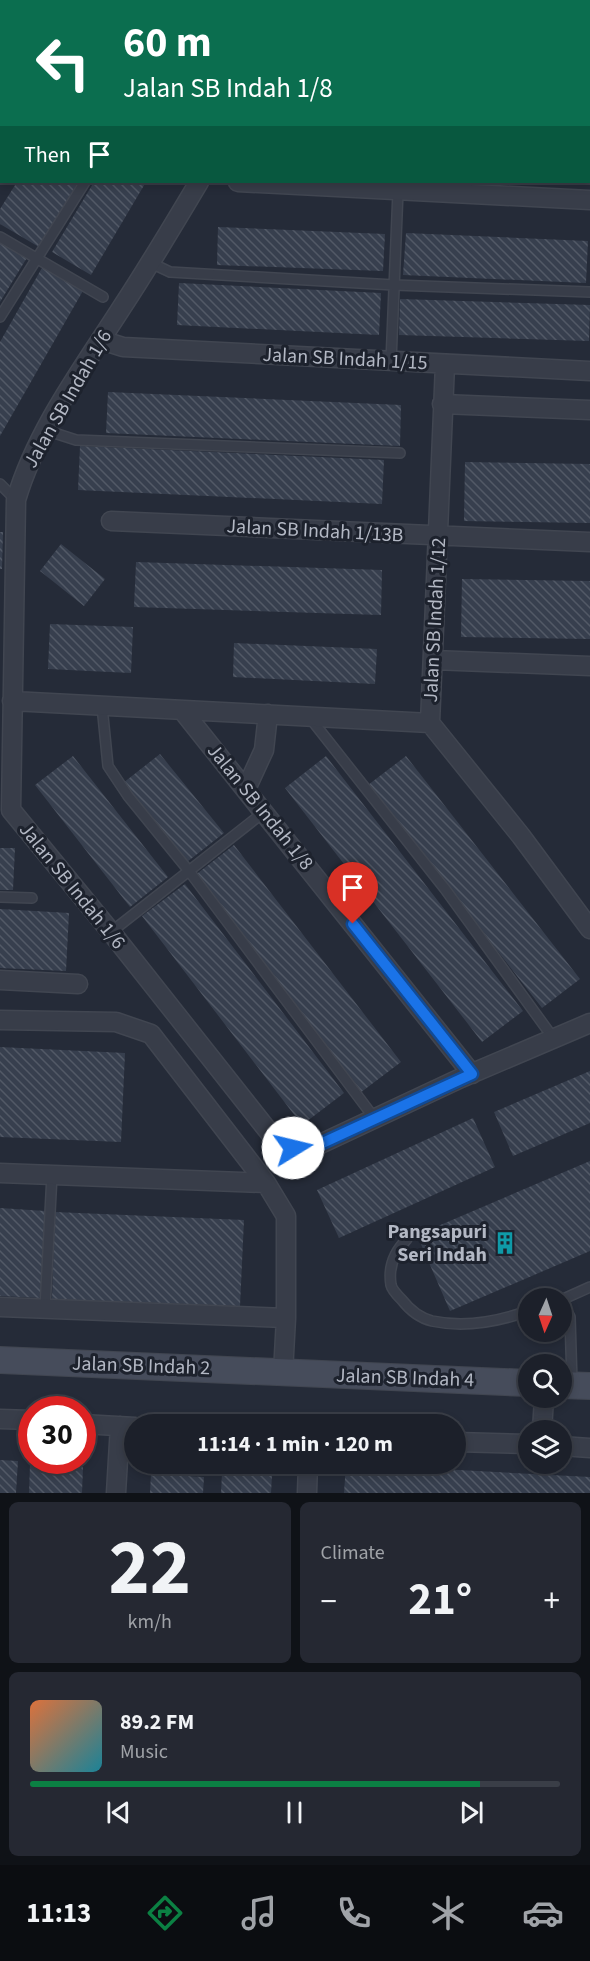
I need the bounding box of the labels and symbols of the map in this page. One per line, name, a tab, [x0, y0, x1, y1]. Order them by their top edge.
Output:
street label: Jalan SB Indah 1/6	[17, 325, 119, 473]
street label: Jalan SB Indah 1/15	[262, 341, 428, 377]
street label: Jalan SB Indah 1/13B	[226, 512, 404, 550]
street label: Jalan SB Indah 1/12	[417, 537, 453, 703]
street label: Jalan SB Indah 1/8	[200, 738, 320, 876]
street label: Jalan SB Indah 1/6	[12, 817, 132, 955]
pin	[327, 862, 378, 924]
position arrow	[261, 1116, 325, 1180]
place label: Pangsapuri Seri Indah	[387, 1218, 487, 1269]
building icon: Pangsapuri Seri Indah	[492, 1230, 518, 1256]
north arrow	[518, 1288, 572, 1342]
street label: Jalan SB Indah 2	[71, 1350, 211, 1382]
street label: Jalan SB Indah 4	[335, 1362, 475, 1394]
speed limit sign: 30	[18, 1396, 96, 1474]

